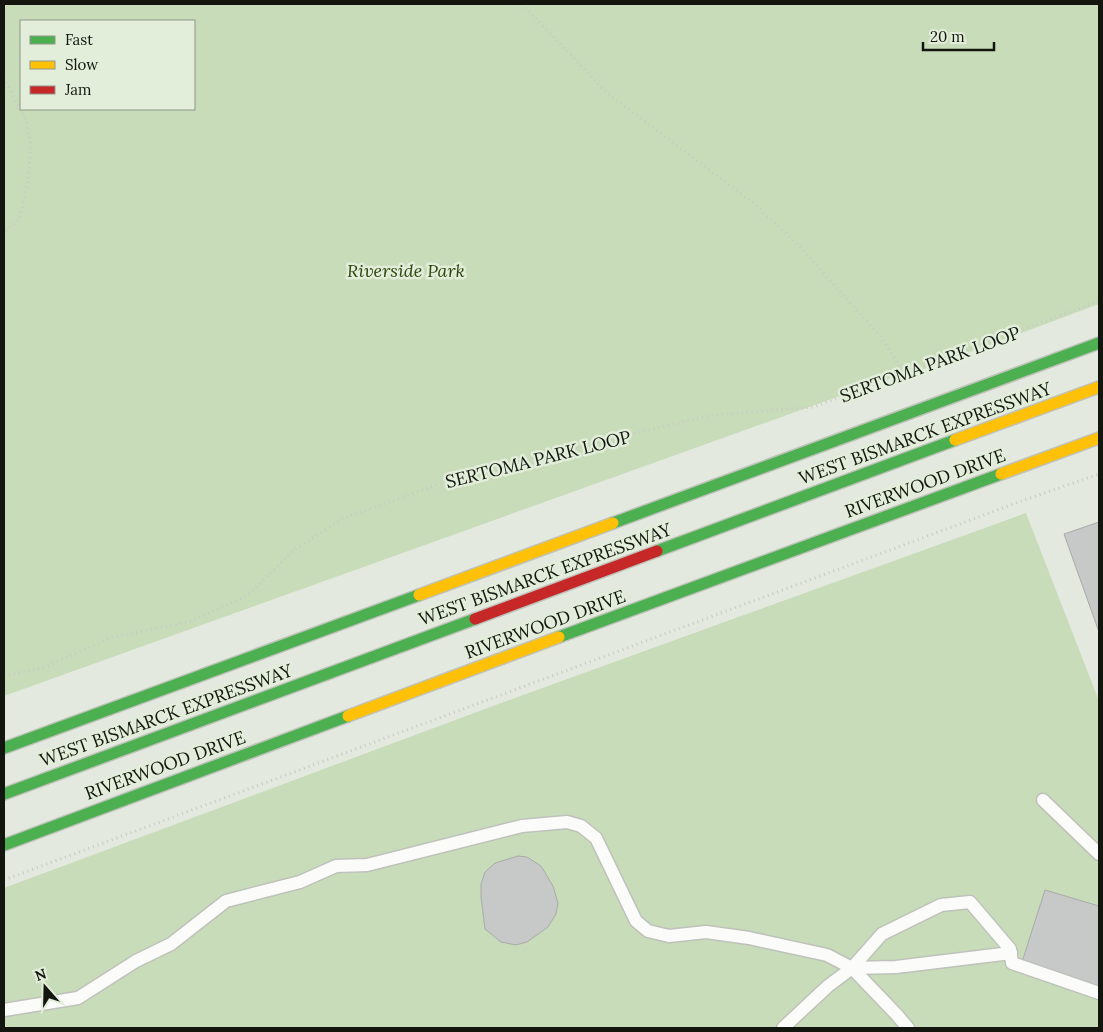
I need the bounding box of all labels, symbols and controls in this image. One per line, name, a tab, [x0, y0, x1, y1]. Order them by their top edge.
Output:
legend	[20, 20, 195, 110]
scale bar	[923, 20, 994, 52]
text: 20 m	[930, 27, 965, 46]
text: Fast	[65, 30, 93, 49]
text: Slow	[65, 55, 98, 74]
text: Jam	[64, 80, 92, 99]
park label: Riverside Park	[347, 259, 465, 282]
street label: SERTOMA PARK LOOP	[837, 321, 1023, 407]
street label: WEST BISMARCK EXPRESSWAY	[795, 376, 1055, 490]
street label: SERTOMA PARK LOOP	[443, 425, 633, 493]
street label: RIVERWOOD DRIVE	[842, 443, 1008, 523]
street label: WEST BISMARCK EXPRESSWAY	[415, 517, 675, 631]
street label: RIVERWOOD DRIVE	[462, 584, 628, 664]
street label: WEST BISMARCK EXPRESSWAY	[36, 658, 296, 772]
street label: RIVERWOOD DRIVE	[82, 725, 248, 805]
north arrow	[20, 962, 70, 1012]
text: N	[32, 964, 49, 985]

